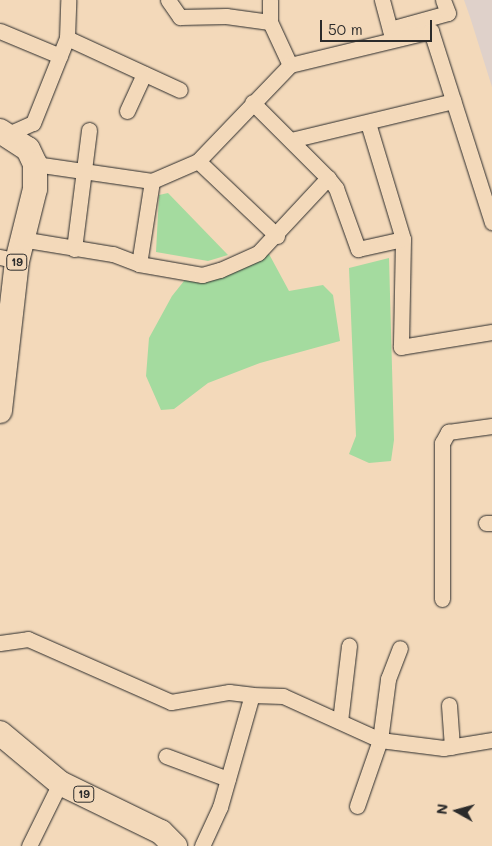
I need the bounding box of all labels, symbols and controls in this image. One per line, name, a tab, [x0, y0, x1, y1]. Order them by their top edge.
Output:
scale bar	[322, 10, 434, 42]
text: 50 m	[328, 19, 363, 39]
road number: 19	[6, 253, 28, 270]
road number: 19	[73, 786, 95, 802]
north arrow	[432, 786, 482, 836]
text: N	[432, 803, 452, 816]

